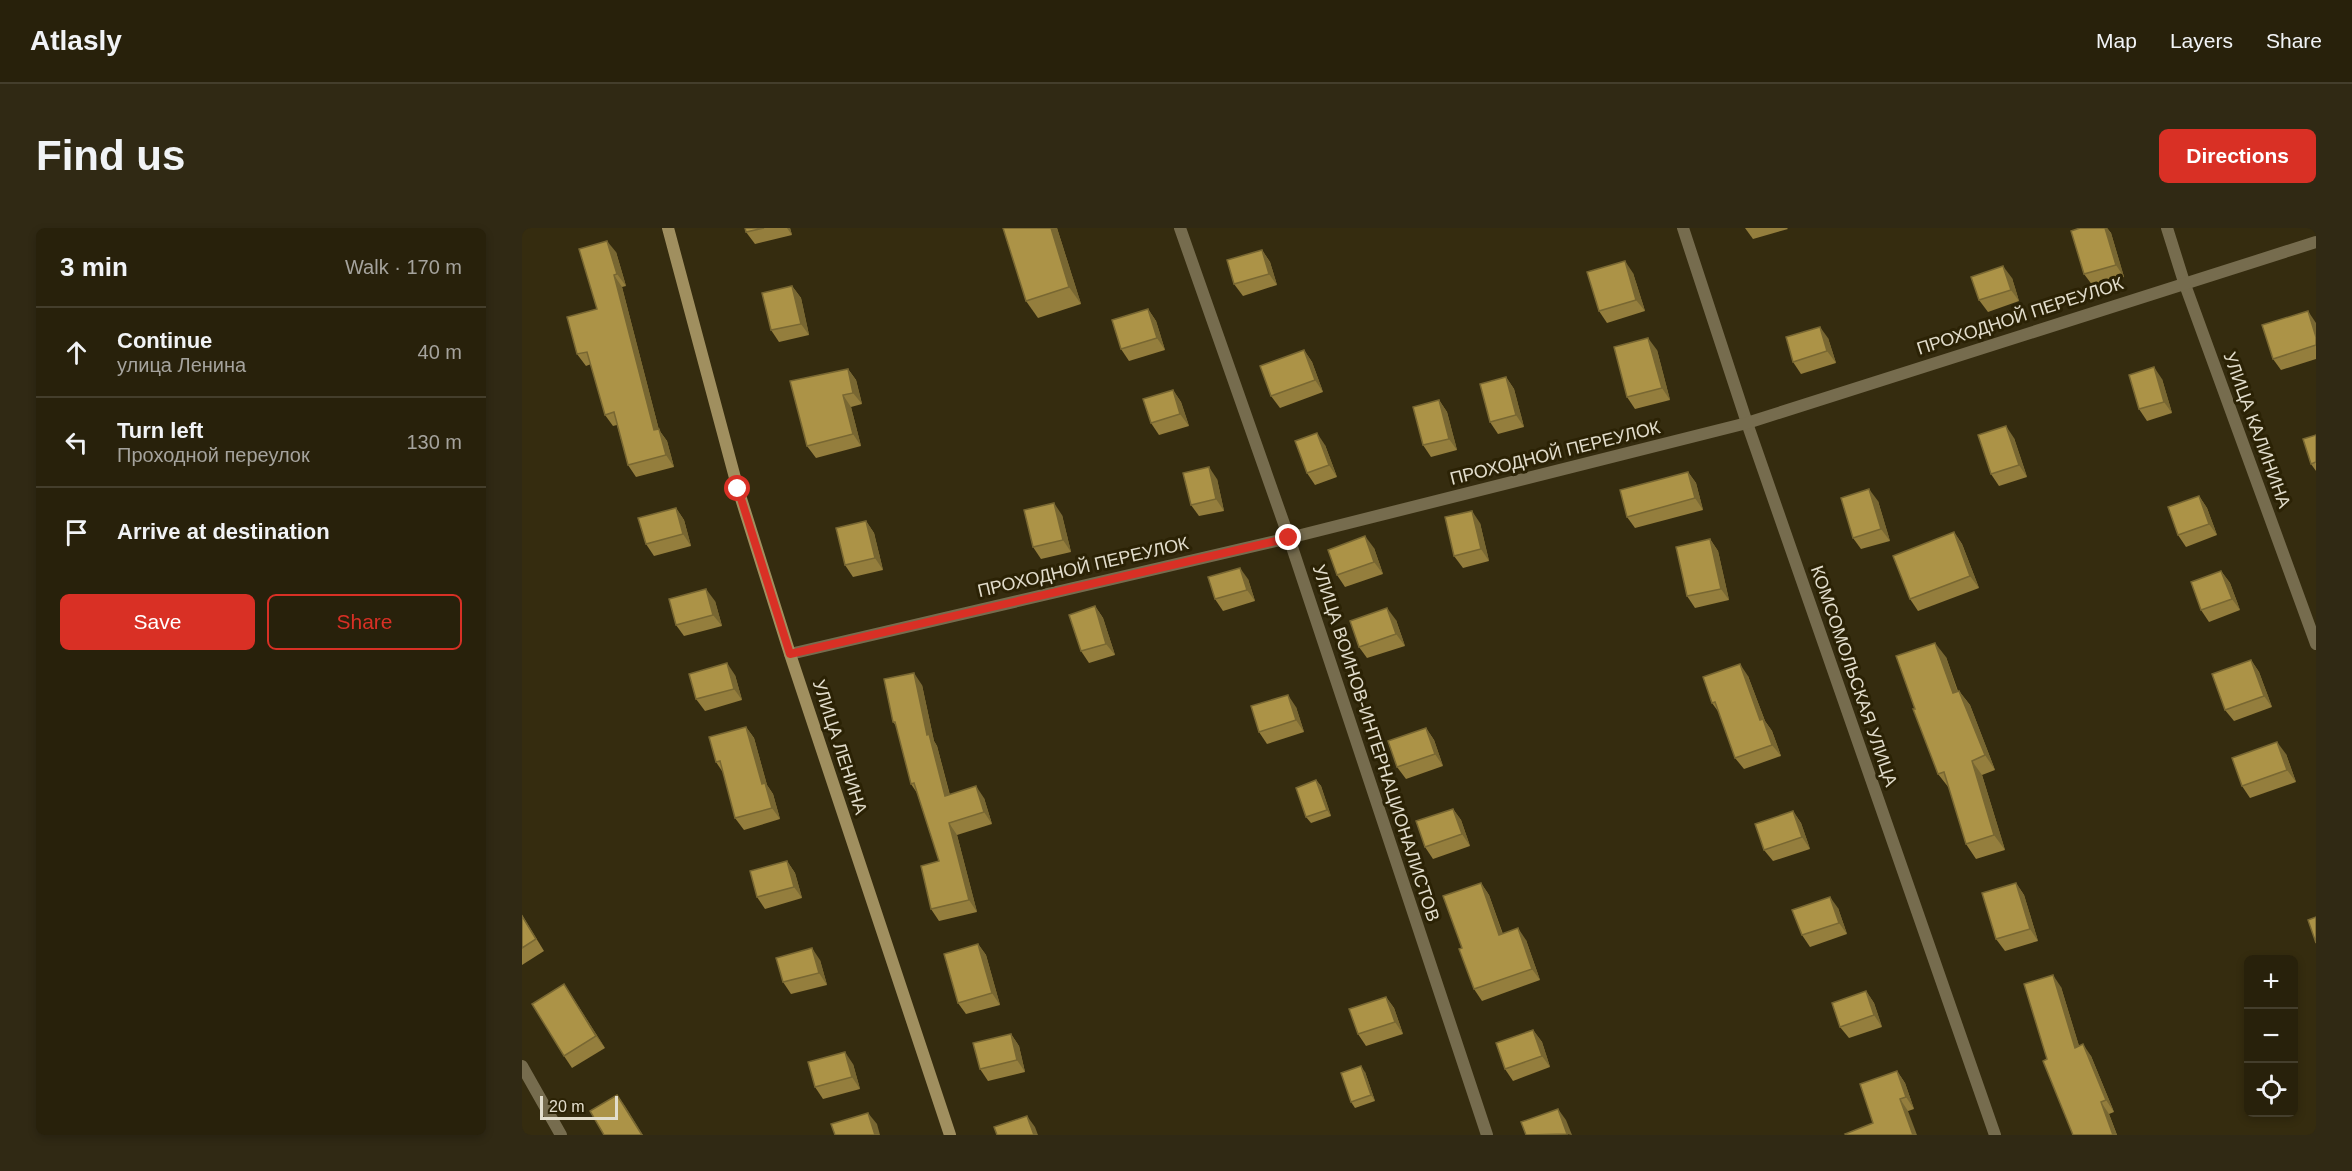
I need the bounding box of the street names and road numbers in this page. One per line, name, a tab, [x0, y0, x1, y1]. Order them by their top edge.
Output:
street label: ПРОХОДНОЙ ПЕРЕУЛОК	[1914, 272, 2126, 359]
street label: УЛИЦА КАЛИНИНА	[2219, 349, 2295, 511]
street label: ПРОХОДНОЙ ПЕРЕУЛОК	[1448, 416, 1663, 489]
street label: ПРОХОДНОЙ ПЕРЕУЛОК	[975, 532, 1191, 601]
street label: УЛИЦА ВОИНОВ-ИНТЕРНАЦИОНАЛИСТОВ	[1309, 562, 1443, 924]
street label: КОМСОМОЛЬСКАЯ УЛИЦА	[1807, 563, 1901, 789]
street label: УЛИЦА ЛЕНИНА	[809, 677, 871, 817]

